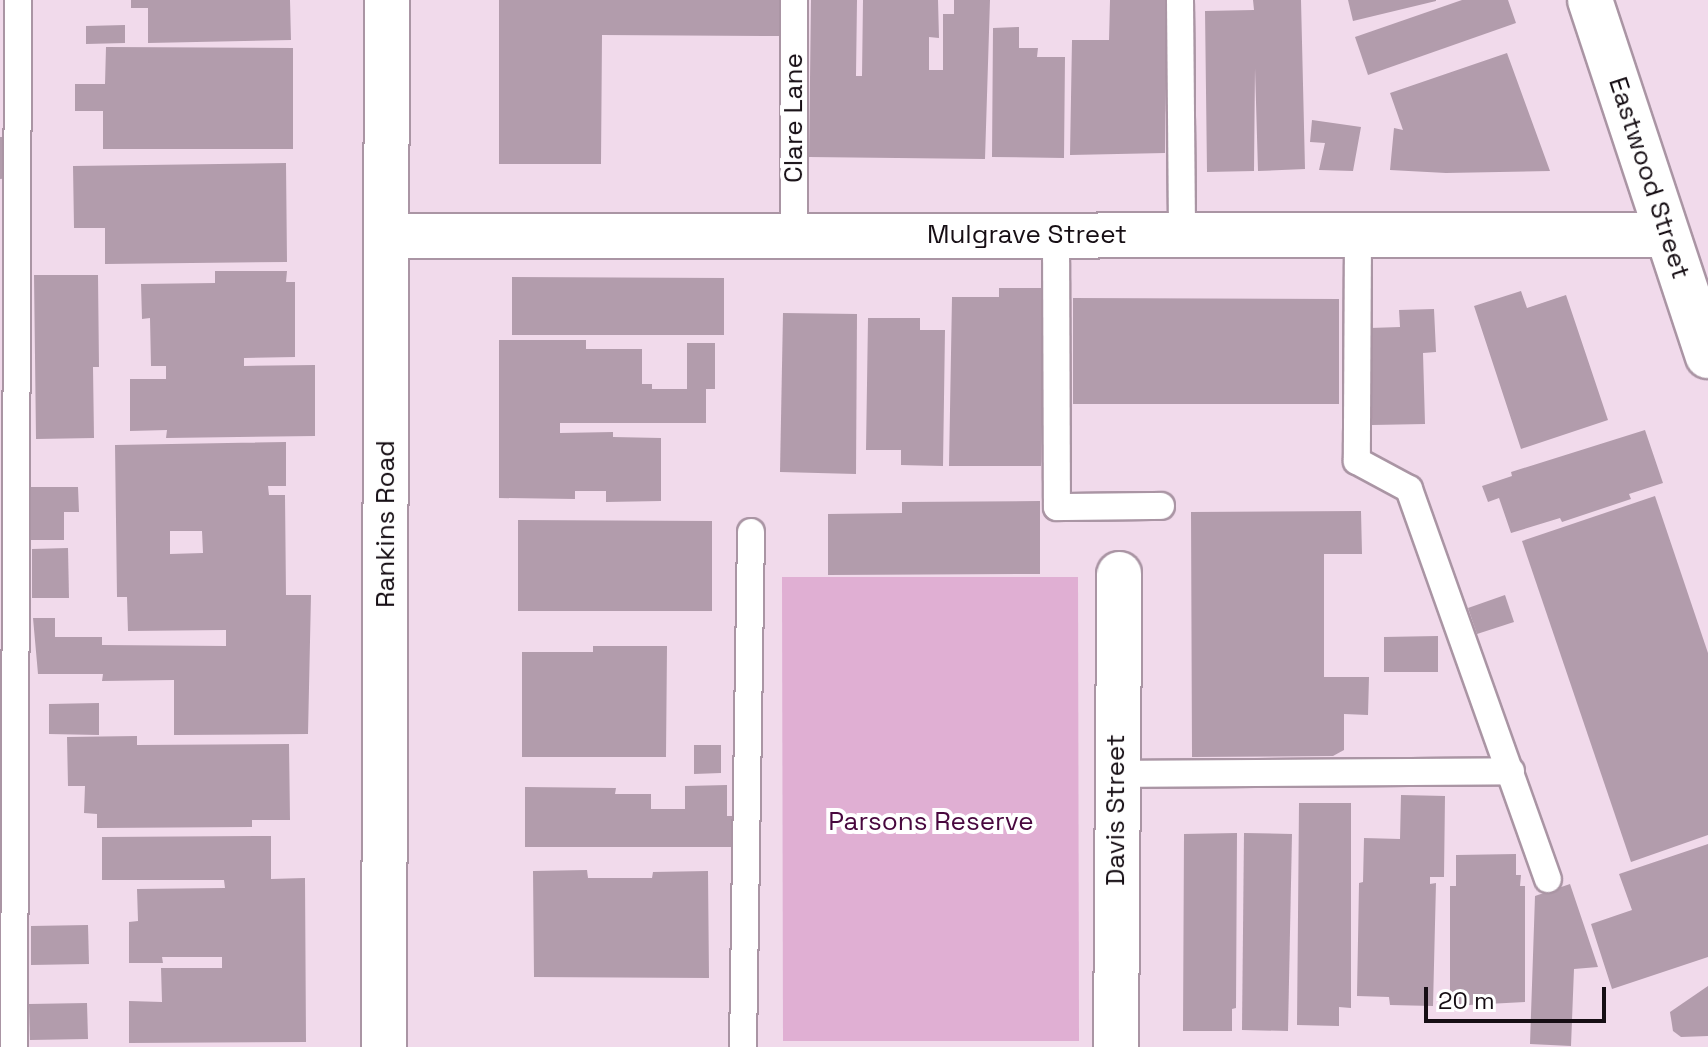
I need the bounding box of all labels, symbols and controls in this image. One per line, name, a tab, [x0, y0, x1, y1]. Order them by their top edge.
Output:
street label: Clare Lane	[778, 53, 810, 183]
street label: Eastwood Street	[1602, 73, 1696, 283]
street label: Mulgrave Street	[927, 219, 1127, 251]
street label: Rankins Road	[370, 440, 402, 608]
street label: Davis Street	[1100, 734, 1132, 886]
park label: Parsons Reserve	[828, 806, 1034, 838]
scale bar	[1428, 971, 1610, 1021]
text: 20 m	[1438, 985, 1495, 1016]

